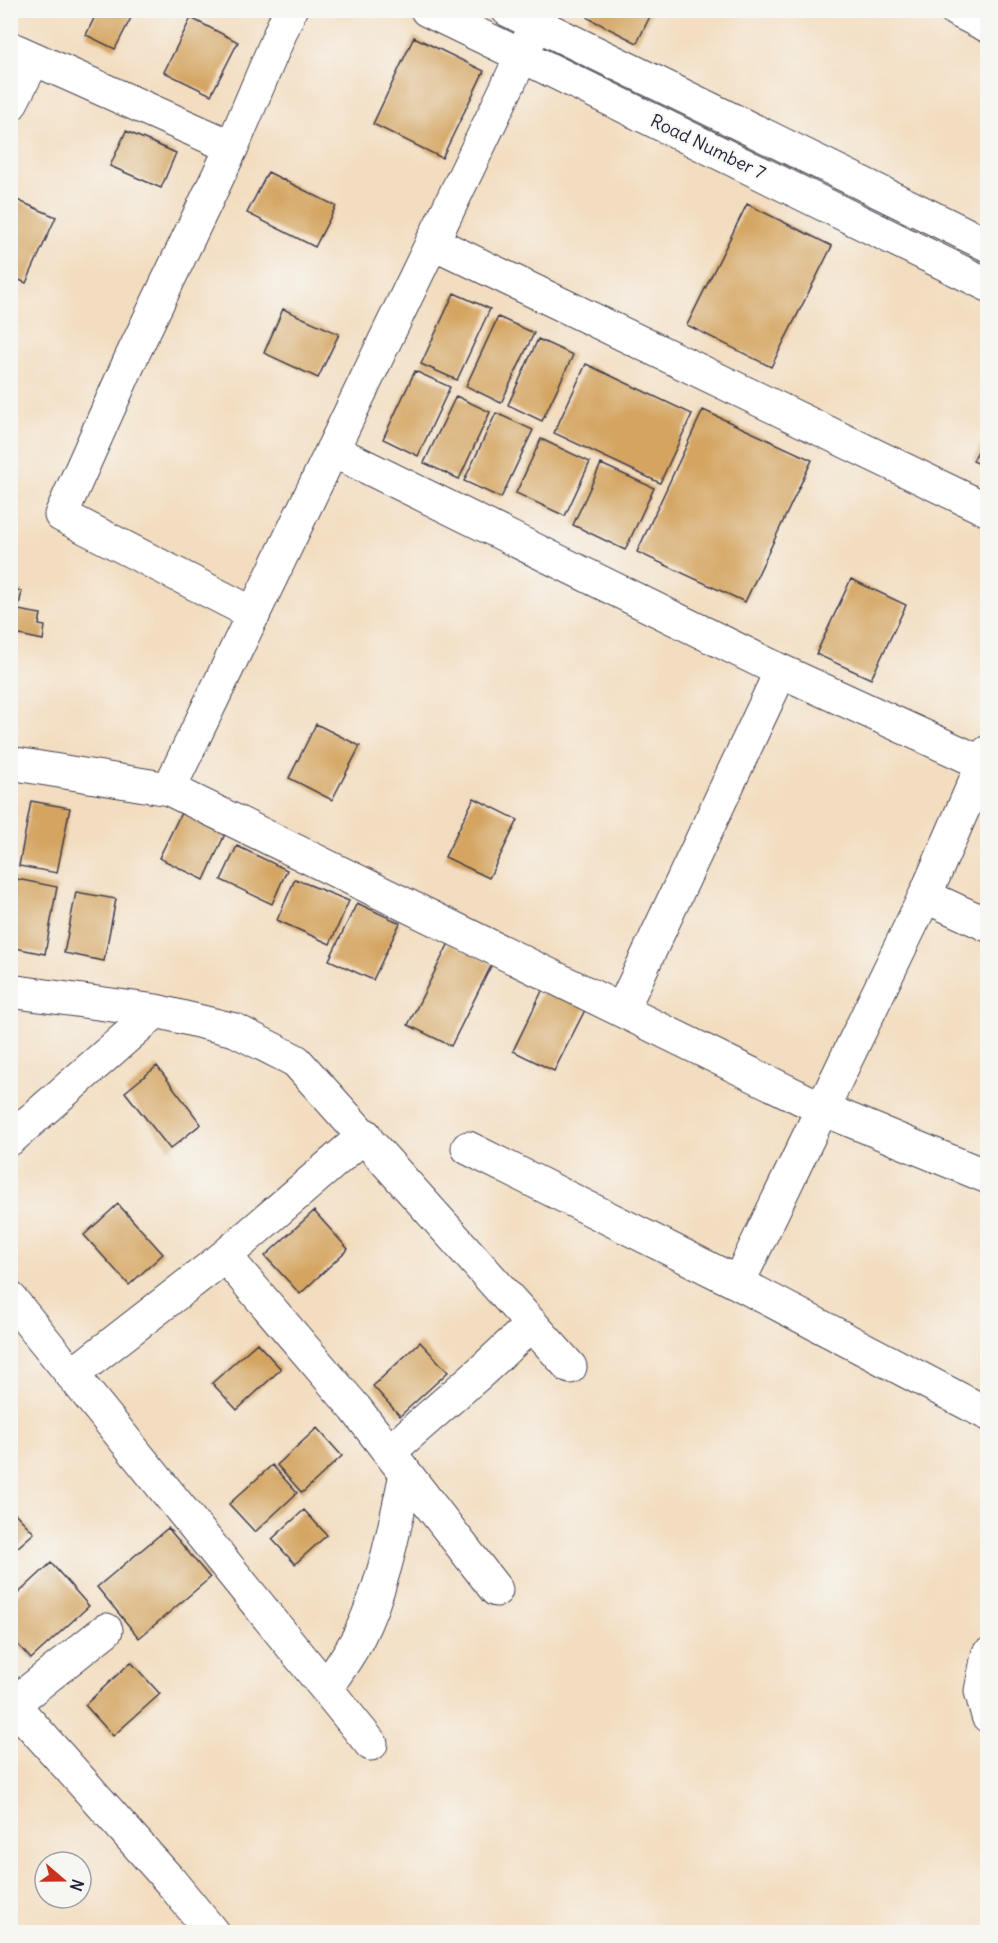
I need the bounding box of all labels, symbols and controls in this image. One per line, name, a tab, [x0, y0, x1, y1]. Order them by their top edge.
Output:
street label: Road Number 7	[647, 109, 770, 184]
north arrow	[33, 1850, 93, 1910]
text: N	[66, 1877, 88, 1894]

